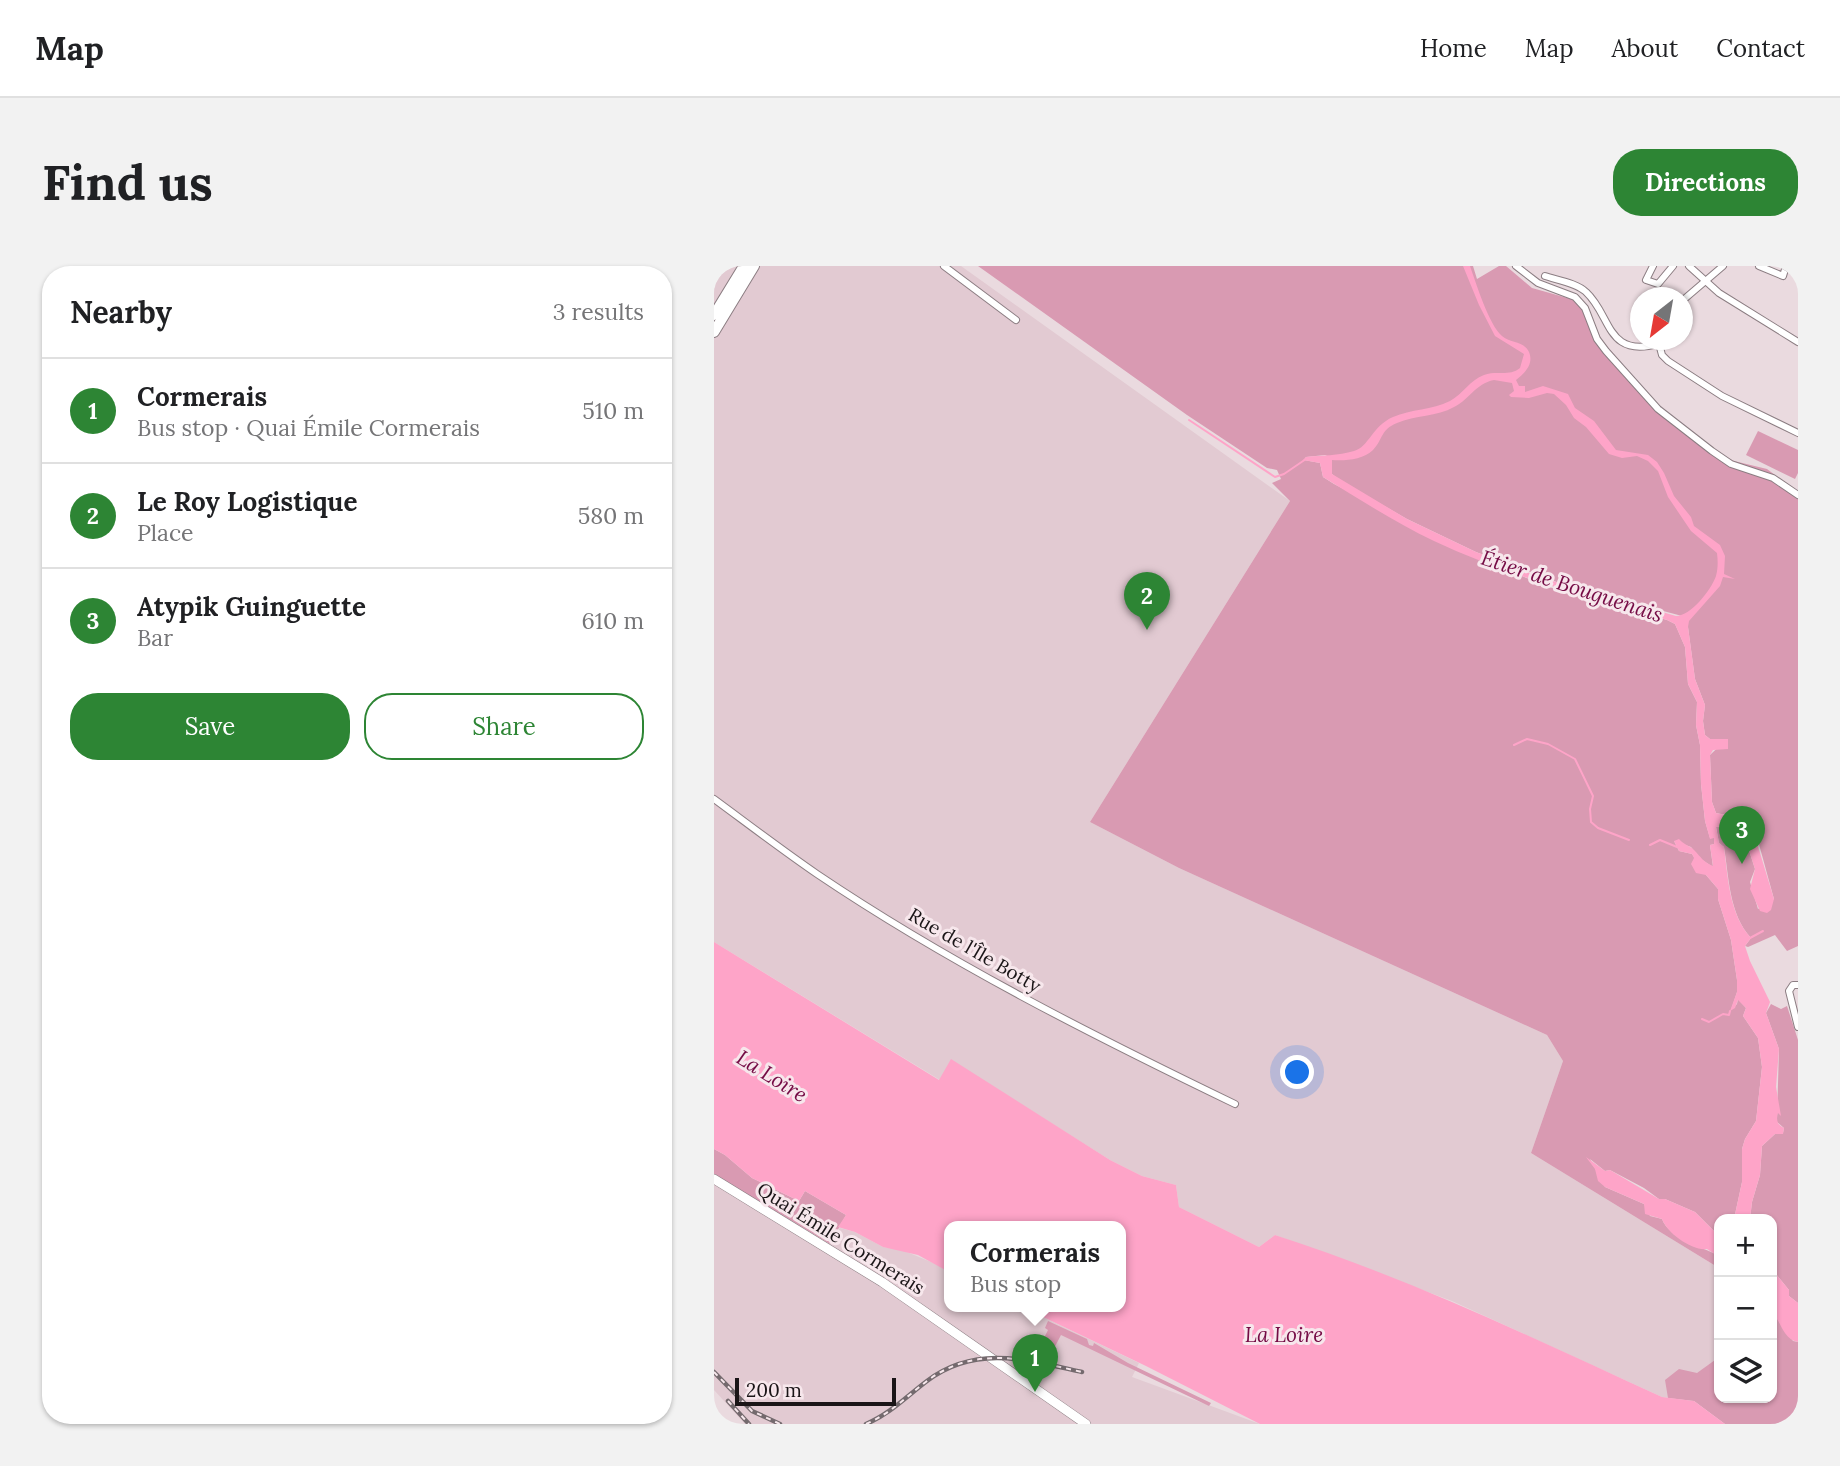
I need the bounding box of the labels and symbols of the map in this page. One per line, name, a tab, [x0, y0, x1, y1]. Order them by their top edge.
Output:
north arrow	[1630, 287, 1693, 350]
water label: Étier de Bouguenais	[1478, 544, 1666, 628]
pin: 2	[1124, 572, 1170, 630]
pin: 3	[1719, 806, 1765, 864]
street label: Rue de l'Île Botty	[904, 902, 1046, 998]
water label: La Loire	[732, 1044, 812, 1108]
your location	[1280, 1055, 1314, 1089]
street label: Quai Émile Cormerais	[753, 1177, 929, 1299]
water label: La Loire	[1245, 1321, 1323, 1348]
pin: 1	[1012, 1334, 1058, 1392]
scale bar	[735, 1375, 896, 1407]

